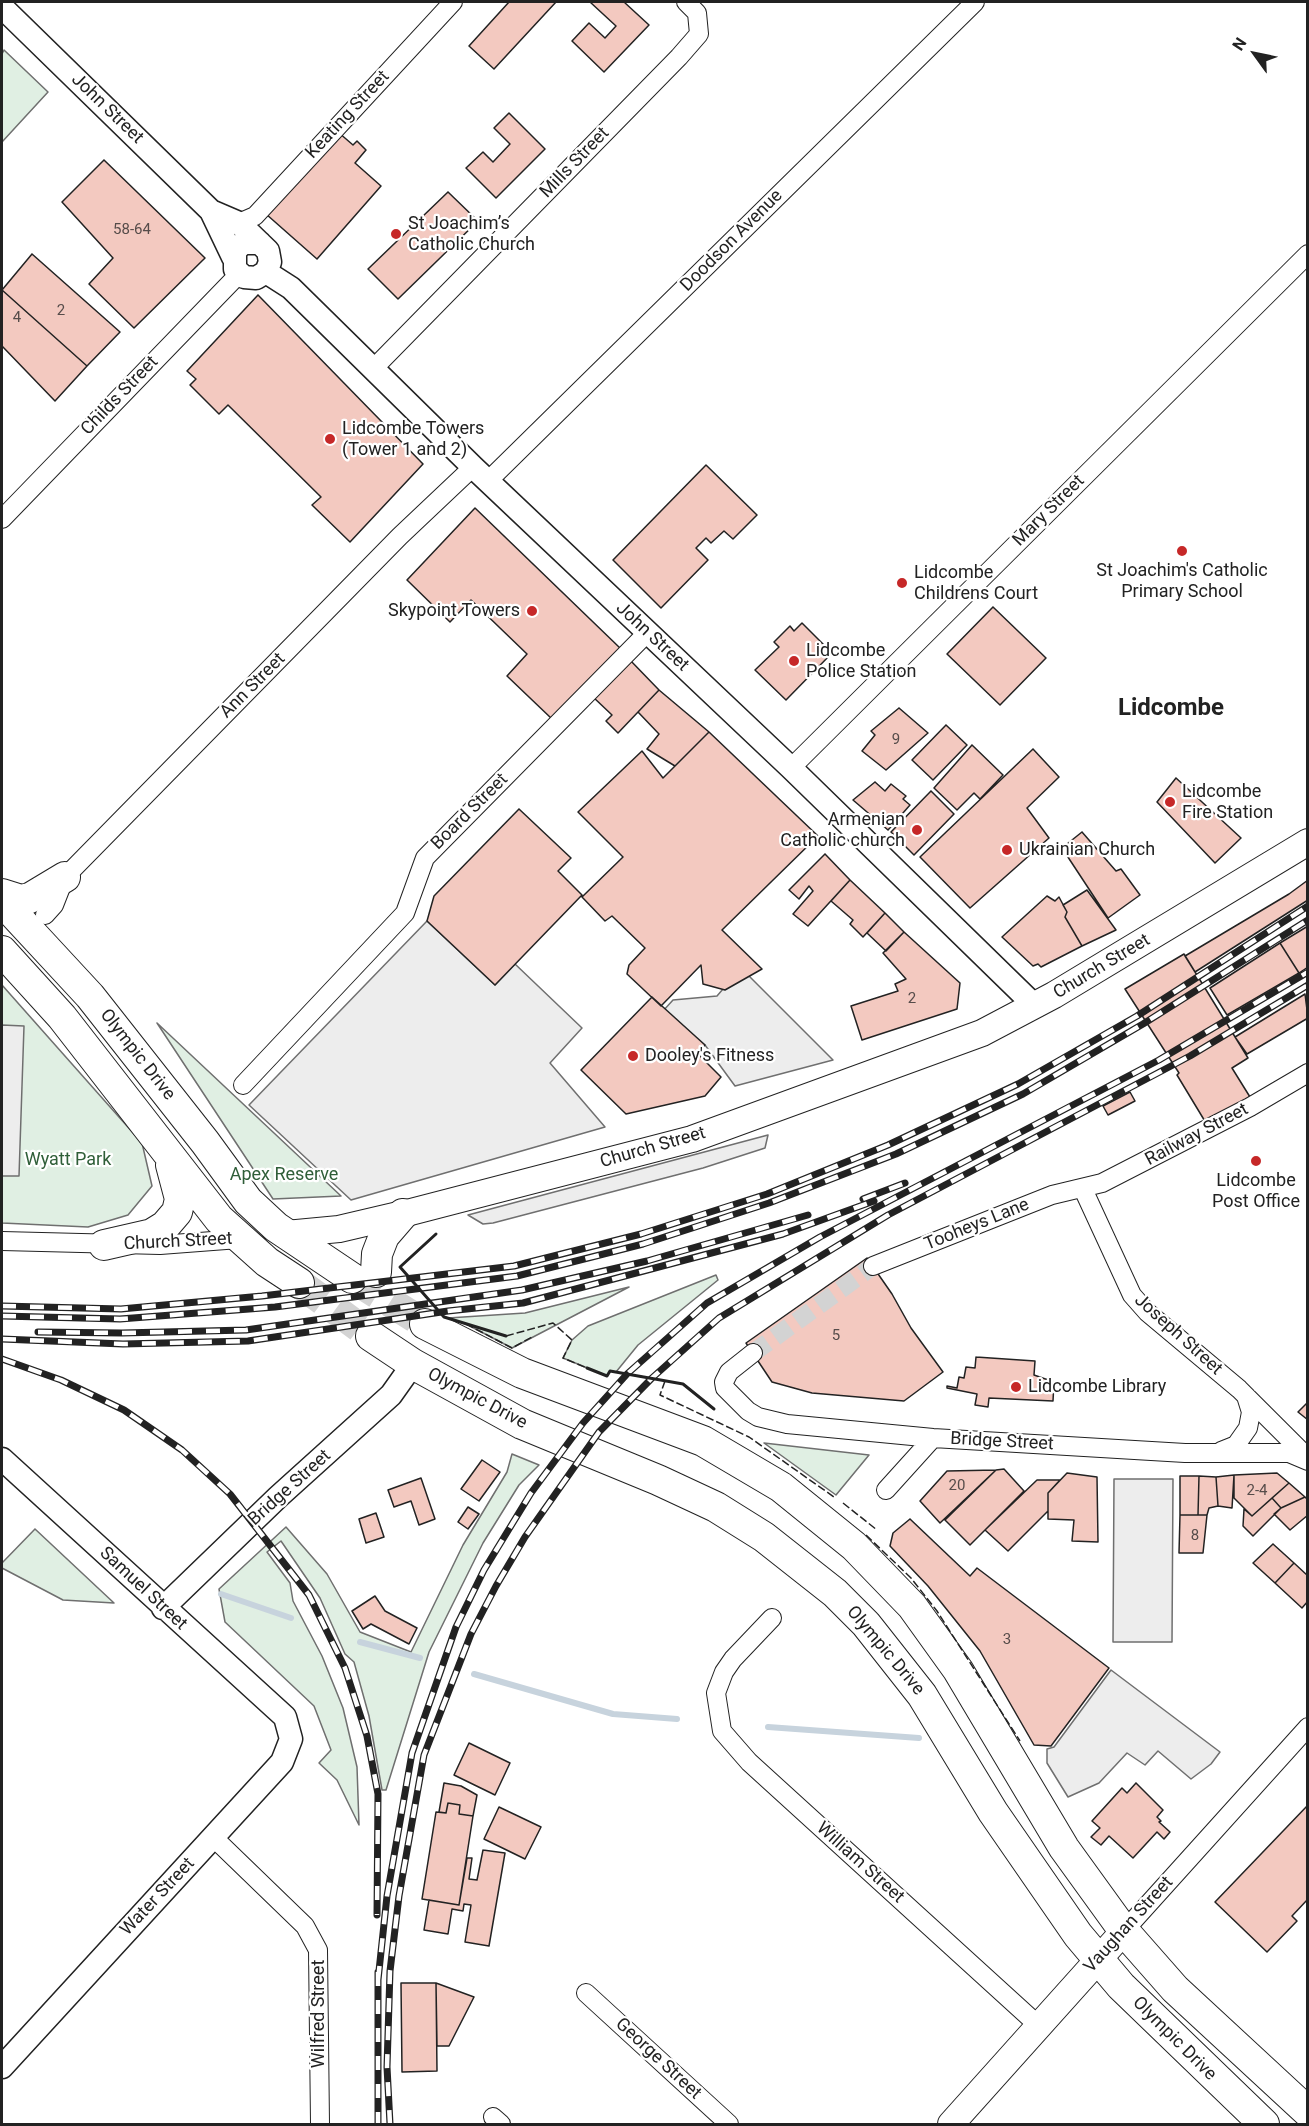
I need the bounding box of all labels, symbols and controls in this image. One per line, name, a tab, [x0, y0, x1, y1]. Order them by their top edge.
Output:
north arrow	[1225, 24, 1285, 84]
text: N	[1228, 34, 1251, 54]
street label: Keating Street	[302, 66, 394, 164]
street label: John Street	[66, 69, 148, 149]
street label: Mills Street	[536, 123, 614, 203]
street label: Doodson Avenue	[677, 186, 787, 296]
place label: St Joachim’s Catholic Church	[408, 213, 535, 256]
house number: 58-64	[113, 221, 151, 239]
marker: St Joachim’s Catholic Church	[389, 227, 403, 241]
house number: 2	[57, 302, 65, 320]
house number: 4	[13, 309, 21, 327]
street label: Childs Street	[77, 352, 163, 440]
place label: Lidcombe Towers (Tower 1 and 2)	[342, 418, 484, 460]
marker: Lidcombe Towers (Tower 1 and 2)	[323, 432, 337, 446]
street label: Mary Street	[1009, 471, 1089, 551]
marker: St Joachim's Catholic Primary School	[1175, 544, 1189, 558]
place label: St Joachim's Catholic Primary School	[1096, 560, 1268, 602]
place label: Lidcombe Childrens Court	[914, 562, 1038, 604]
marker: Lidcombe Childrens Court	[895, 576, 909, 590]
street label: John Street	[611, 598, 693, 676]
place label: Skypoint Towers	[388, 600, 520, 622]
marker: Skypoint Towers	[525, 604, 539, 618]
place label: Lidcombe Police Station	[806, 640, 917, 682]
street label: Ann Street	[216, 649, 290, 723]
marker: Lidcombe Police Station	[787, 654, 801, 668]
district label: Lidcombe	[1118, 695, 1224, 723]
house number: 9	[892, 731, 900, 749]
street label: Board Street	[427, 769, 513, 855]
place label: Lidcombe Fire Station	[1182, 781, 1273, 824]
marker: Lidcombe Fire Station	[1163, 795, 1177, 809]
place label: Armenian Catholic church	[780, 809, 905, 852]
marker: Armenian Catholic church	[910, 823, 924, 837]
place label: Ukrainian Church	[1019, 839, 1155, 861]
marker: Ukrainian Church	[1000, 843, 1014, 857]
street label: Church Street	[1050, 930, 1154, 1004]
house number: 2	[908, 990, 916, 1008]
street label: Olympic Drive	[95, 1005, 179, 1105]
place label: Dooley's Fitness	[645, 1045, 774, 1067]
marker: Dooley's Fitness	[626, 1049, 640, 1063]
street label: Railway Street	[1142, 1099, 1252, 1171]
street label: Church Street	[598, 1123, 708, 1173]
park label: Wyatt Park	[25, 1149, 111, 1171]
marker: Lidcombe Post Office	[1249, 1154, 1263, 1168]
park label: Apex Reserve	[230, 1164, 338, 1186]
place label: Lidcombe Post Office	[1212, 1170, 1300, 1212]
street label: Tooheys Lane	[922, 1194, 1032, 1256]
street label: Church Street	[123, 1228, 233, 1256]
street label: Joseph Street	[1130, 1290, 1226, 1380]
house number: 5	[832, 1327, 840, 1345]
street label: Olympic Drive	[423, 1364, 531, 1434]
place label: Lidcombe Library	[1028, 1376, 1166, 1398]
marker: Lidcombe Library	[1009, 1380, 1023, 1394]
street label: Bridge Street	[950, 1429, 1054, 1455]
street label: Bridge Street	[244, 1445, 336, 1531]
house number: 20	[949, 1477, 965, 1495]
house number: 2-4	[1246, 1482, 1268, 1500]
house number: 8	[1191, 1527, 1199, 1545]
street label: Samuel Street	[95, 1543, 191, 1635]
street label: Olympic Drive	[841, 1602, 929, 1700]
house number: 3	[1003, 1631, 1011, 1649]
street label: William Street	[812, 1818, 908, 1908]
street label: Water Street	[116, 1853, 200, 1941]
street label: Vaughan Street	[1080, 1872, 1178, 1978]
street label: Wilfred Street	[308, 1960, 330, 2068]
street label: Olympic Drive	[1128, 1993, 1220, 2085]
street label: George Street	[611, 2014, 705, 2104]

